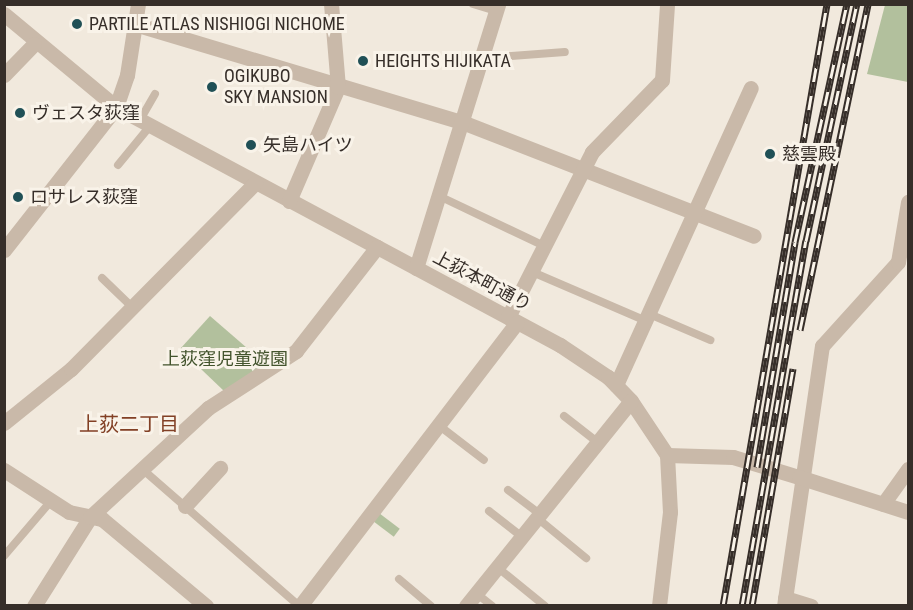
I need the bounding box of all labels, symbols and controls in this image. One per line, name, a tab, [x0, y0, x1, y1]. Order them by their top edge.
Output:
place label: PARTILE ATLAS NISHIOGI NICHOME	[89, 13, 345, 35]
marker: PARTILE ATLAS NISHIOGI NICHOME	[70, 17, 84, 31]
place label: HEIGHTS HIJIKATA	[375, 50, 511, 72]
marker: HEIGHTS HIJIKATA	[356, 54, 370, 68]
place label: OGIKUBO SKY MANSION	[224, 66, 328, 109]
marker: OGIKUBO SKY MANSION	[205, 80, 219, 94]
place label: ヴェスタ荻窪	[32, 102, 140, 124]
marker: ヴェスタ荻窪	[13, 106, 27, 120]
place label: 矢島ハイツ	[263, 134, 353, 156]
marker: 矢島ハイツ	[244, 138, 258, 152]
place label: 慈雲殿	[782, 143, 836, 165]
marker: 慈雲殿	[763, 147, 777, 161]
place label: ロサレス荻窪	[30, 186, 138, 208]
marker: ロサレス荻窪	[11, 190, 25, 204]
street label: 上荻本町通り	[429, 246, 535, 316]
park label: 上荻窪児童遊園	[162, 348, 288, 370]
district label: 上荻二丁目	[79, 412, 179, 436]

